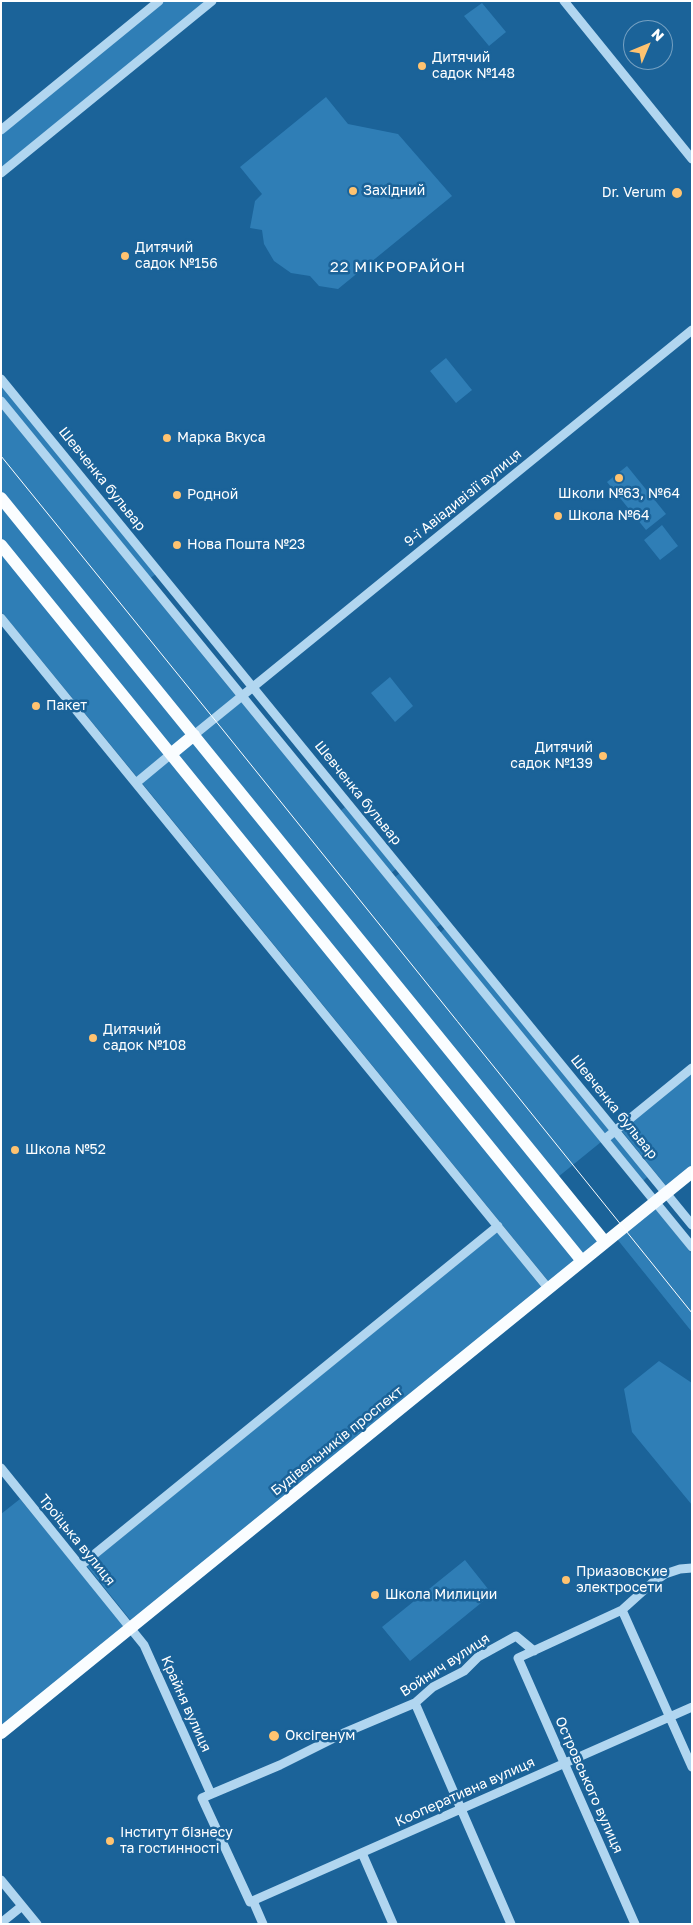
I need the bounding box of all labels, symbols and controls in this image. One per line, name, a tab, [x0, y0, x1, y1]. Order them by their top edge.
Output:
north arrow	[623, 20, 673, 70]
text: N	[648, 25, 668, 45]
place label: Дитячий садок №148	[432, 50, 515, 82]
marker: Дитячий садок №148	[416, 60, 428, 72]
place label: Західний	[363, 183, 425, 199]
marker: Західний	[347, 185, 359, 197]
place label: Dr. Verum	[602, 185, 666, 201]
marker: Dr. Verum	[670, 186, 684, 200]
place label: Дитячий садок №156	[135, 240, 218, 272]
marker: Дитячий садок №156	[119, 250, 131, 262]
district label: 22 МІКРОРАЙОН	[328, 258, 468, 276]
street label: Шевченка бульвар	[55, 424, 149, 534]
place label: Марка Вкуса	[177, 430, 266, 446]
marker: Марка Вкуса	[161, 432, 173, 444]
street label: 9-ї Авіадивізії вулиця	[401, 446, 525, 550]
marker: Школи №63, №64	[613, 472, 625, 484]
place label: Школи №63, №64	[558, 486, 680, 502]
place label: Родной	[187, 487, 238, 503]
marker: Родной	[171, 489, 183, 501]
place label: Школа №64	[568, 508, 650, 524]
marker: Школа №64	[552, 510, 564, 522]
place label: Нова Пошта №23	[187, 537, 305, 553]
marker: Нова Пошта №23	[171, 539, 183, 551]
place label: Пакет	[46, 698, 87, 714]
marker: Пакет	[30, 700, 42, 712]
street label: Шевченка бульвар	[311, 738, 405, 848]
place label: Дитячий садок №139	[510, 740, 593, 772]
marker: Дитячий садок №139	[597, 750, 609, 762]
place label: Дитячий садок №108	[103, 1022, 186, 1054]
marker: Дитячий садок №108	[87, 1032, 99, 1044]
street label: Шевченка бульвар	[567, 1052, 661, 1162]
place label: Школа №52	[25, 1142, 106, 1158]
marker: Школа №52	[9, 1144, 21, 1156]
street label: Будівельників проспект	[268, 1383, 406, 1499]
street label: Троїцька вулиця	[35, 1491, 119, 1589]
place label: Приазовские электросети	[576, 1564, 668, 1596]
marker: Приазовские электросети	[560, 1574, 572, 1586]
place label: Школа Милиции	[385, 1587, 497, 1603]
marker: Школа Милиции	[369, 1589, 381, 1601]
street label: Войнич вулиця	[397, 1630, 493, 1700]
street label: Крайня вулиця	[157, 1653, 215, 1755]
street label: Островського вулиця	[551, 1714, 627, 1856]
place label: Оксігенум	[285, 1728, 355, 1744]
marker: Оксігенум	[267, 1729, 281, 1743]
street label: Кооперативна вулиця	[393, 1754, 537, 1830]
place label: Інститут бізнесу та гостинності	[120, 1825, 233, 1858]
marker: Інститут бізнесу та гостинності	[104, 1835, 116, 1847]

